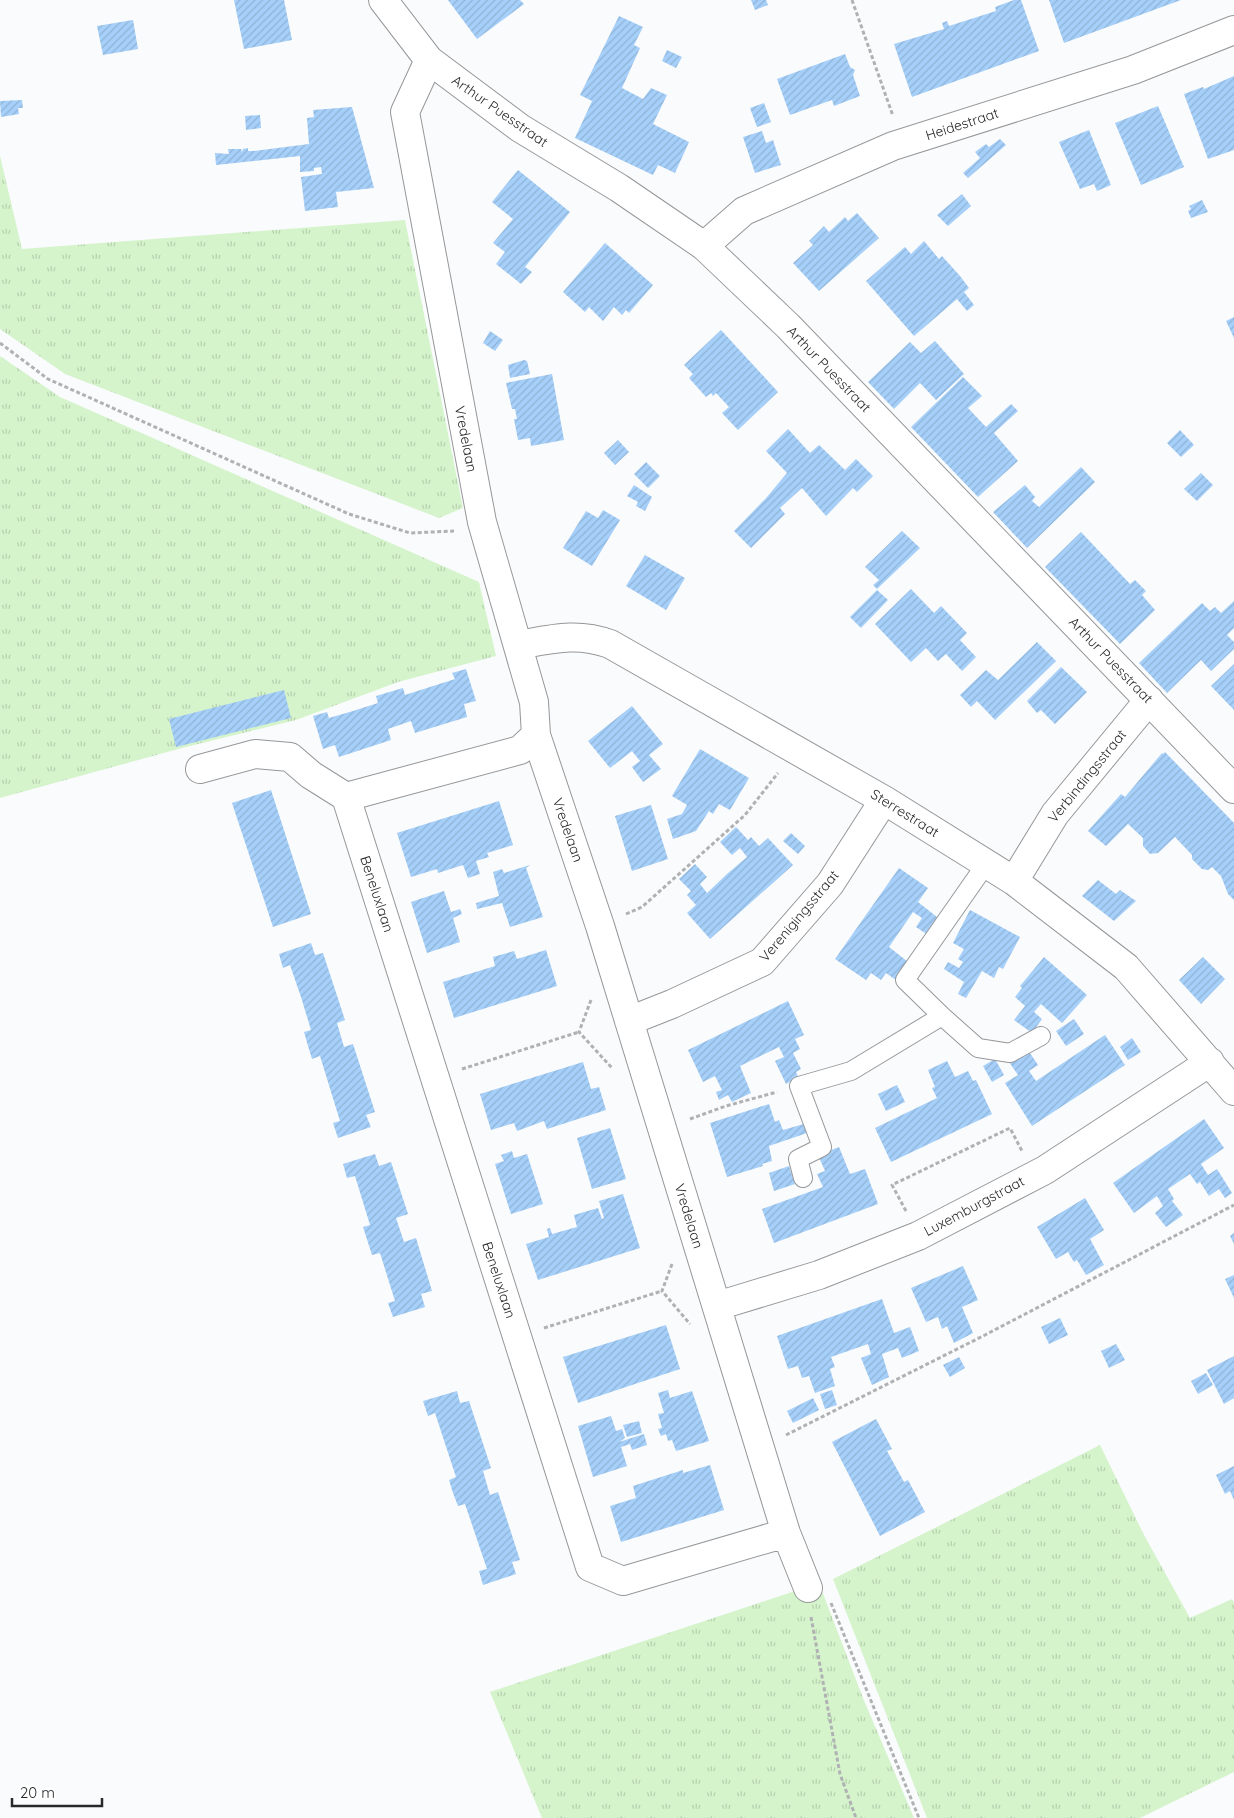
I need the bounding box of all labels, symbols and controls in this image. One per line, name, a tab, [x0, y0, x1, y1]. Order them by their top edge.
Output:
street label: Arthur Puesstraat	[448, 71, 552, 151]
street label: Heidestraat	[923, 104, 1001, 144]
street label: Arthur Puesstraat	[783, 322, 875, 416]
street label: Vredelaan	[451, 404, 481, 474]
street label: Arthur Puesstraat	[1065, 613, 1157, 707]
street label: Verbindingsstraat	[1044, 725, 1130, 826]
street label: Sterrestraat	[867, 785, 943, 841]
street label: Vredelaan	[549, 795, 587, 865]
street label: Beneluxlaan	[356, 853, 398, 935]
street label: Verenigingsstraat	[755, 866, 843, 966]
street label: Luxemburgstraat	[921, 1172, 1028, 1240]
street label: Vredelaan	[671, 1181, 707, 1251]
street label: Beneluxlaan	[478, 1239, 520, 1321]
scale bar	[12, 1776, 102, 1808]
text: 20 m	[20, 1783, 55, 1802]

